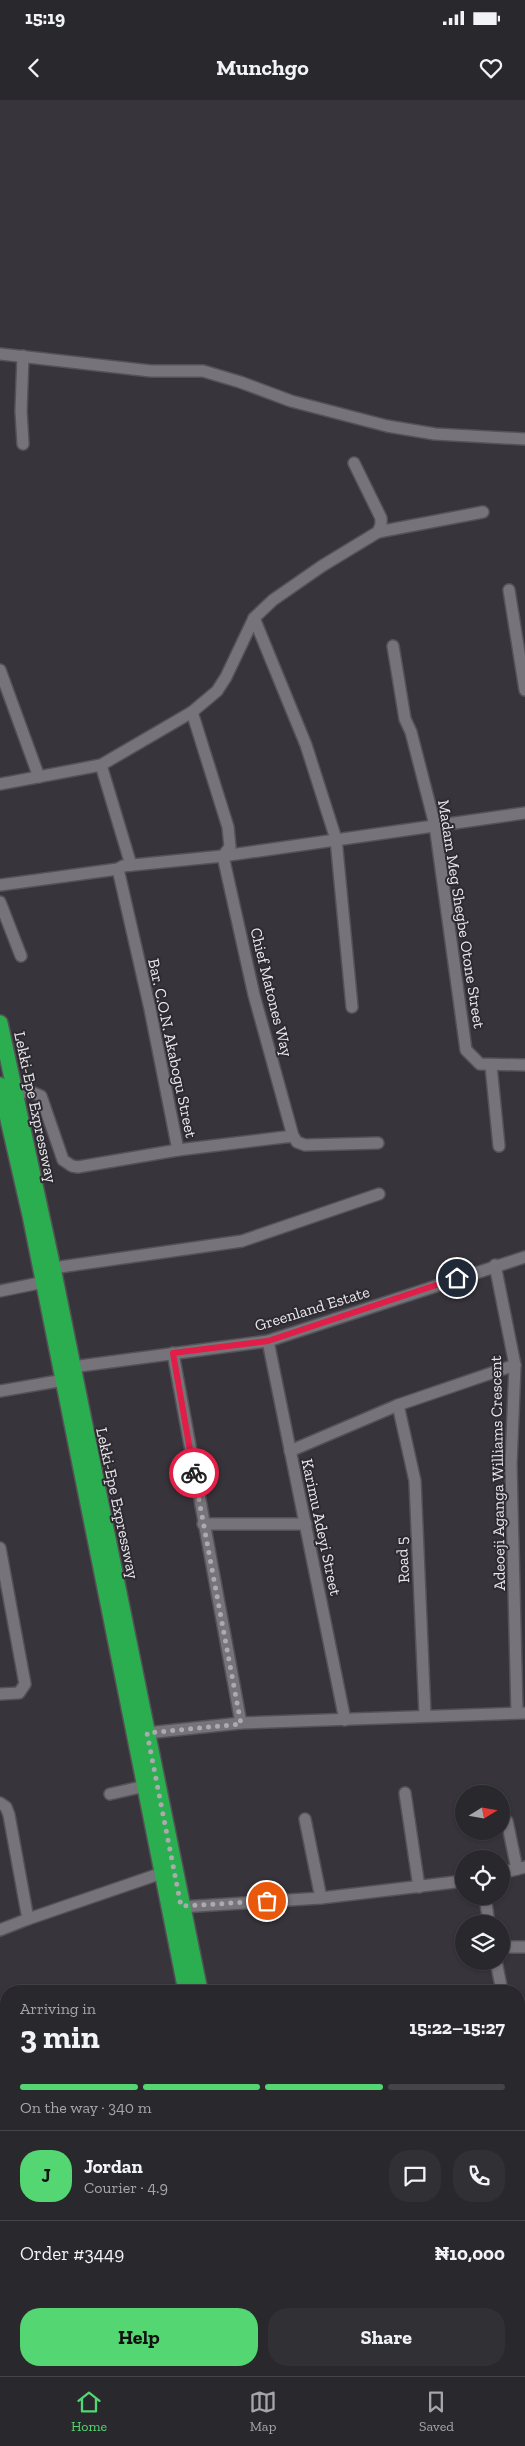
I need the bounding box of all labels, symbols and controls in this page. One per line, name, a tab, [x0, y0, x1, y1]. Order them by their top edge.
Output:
text: 15:19	[25, 6, 65, 29]
icon: back	[20, 54, 48, 82]
text: Munchgo	[216, 54, 309, 81]
icon: heart	[477, 54, 505, 82]
street label: Madam Meg Shegbe Otone Street	[434, 798, 489, 1030]
street label: Chief Matones Way	[246, 926, 297, 1059]
street label: Bar. C.O.N. Akabogu Street	[144, 957, 201, 1140]
street label: Lekki-Epe Expressway	[10, 1030, 61, 1185]
pin	[436, 1257, 478, 1299]
icon: home	[443, 1264, 471, 1292]
street label: Greenland Estate	[252, 1282, 372, 1335]
street label: Adeoeji Aganga Williams Crescent	[486, 1355, 509, 1591]
street label: Lekki-Epe Expressway	[92, 1426, 143, 1581]
courier	[169, 1448, 219, 1498]
street label: Karimu Adeyi Street	[298, 1457, 345, 1598]
icon: bike	[180, 1459, 208, 1487]
street label: Road 5	[392, 1536, 413, 1584]
north arrow	[455, 1785, 510, 1840]
map controls	[455, 1785, 510, 1970]
button: locate	[455, 1850, 510, 1905]
pin	[246, 1880, 288, 1922]
icon: bag	[253, 1887, 281, 1915]
button: layers	[455, 1915, 510, 1970]
text: Arriving in	[20, 1999, 96, 2018]
text: 15:22–15:27	[409, 2016, 505, 2039]
text: 3 min	[20, 2018, 100, 2056]
text: On the way · 340 m	[20, 2098, 151, 2117]
button: chat	[389, 2150, 441, 2202]
button: phone	[453, 2150, 505, 2202]
text: Jordan	[84, 2155, 143, 2178]
text: J	[41, 2164, 51, 2187]
text: Courier · 4.9	[84, 2178, 168, 2197]
text: Order #3449	[20, 2242, 124, 2265]
text: ₦10,000	[434, 2242, 505, 2265]
button: Help	[20, 2308, 258, 2366]
button: Share	[268, 2308, 505, 2366]
tab: Home	[71, 2388, 107, 2435]
tab: Map	[249, 2388, 277, 2435]
tab: Saved	[419, 2388, 454, 2435]

